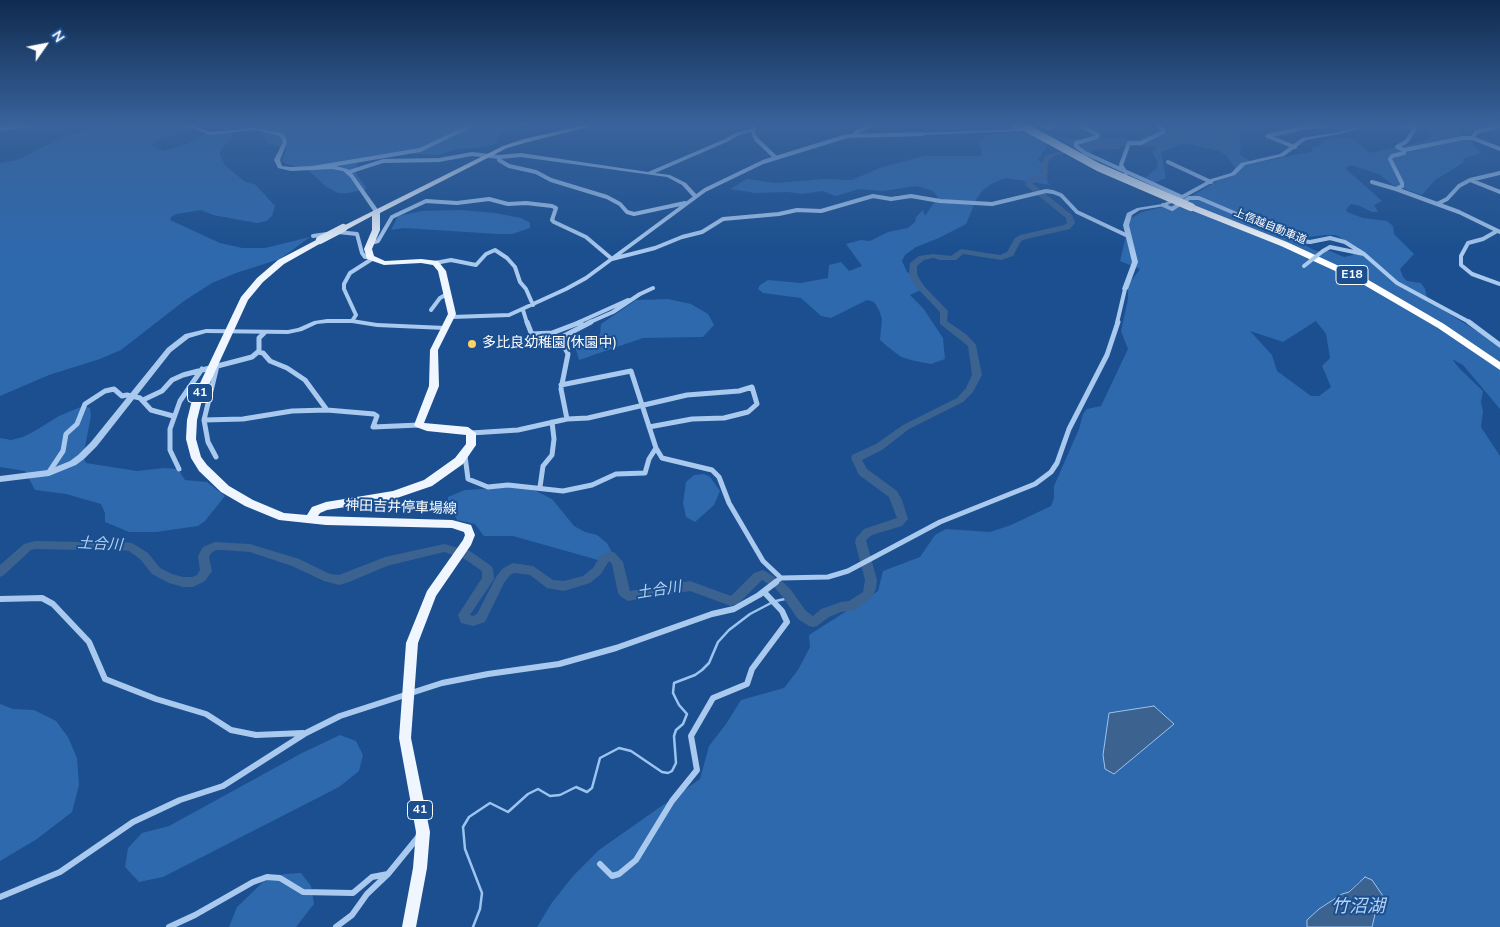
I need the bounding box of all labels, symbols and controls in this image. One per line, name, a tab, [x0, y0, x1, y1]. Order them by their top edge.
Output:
north arrow	[20, 20, 70, 70]
text: N	[47, 27, 69, 46]
street label: 上信越自動車道	[1232, 206, 1308, 248]
road number: E18	[1336, 266, 1368, 284]
place label: 多比良幼稚園(休園中)	[482, 336, 617, 352]
marker: 多比良幼稚園(休園中)	[466, 338, 478, 350]
road number: 41	[188, 383, 212, 402]
street label: 神田吉井停車場線	[345, 498, 457, 518]
water label: 土合川	[77, 535, 123, 555]
water label: 土合川	[635, 579, 683, 603]
road number: 41	[408, 800, 432, 820]
water label: 竹沼湖	[1331, 897, 1385, 919]

